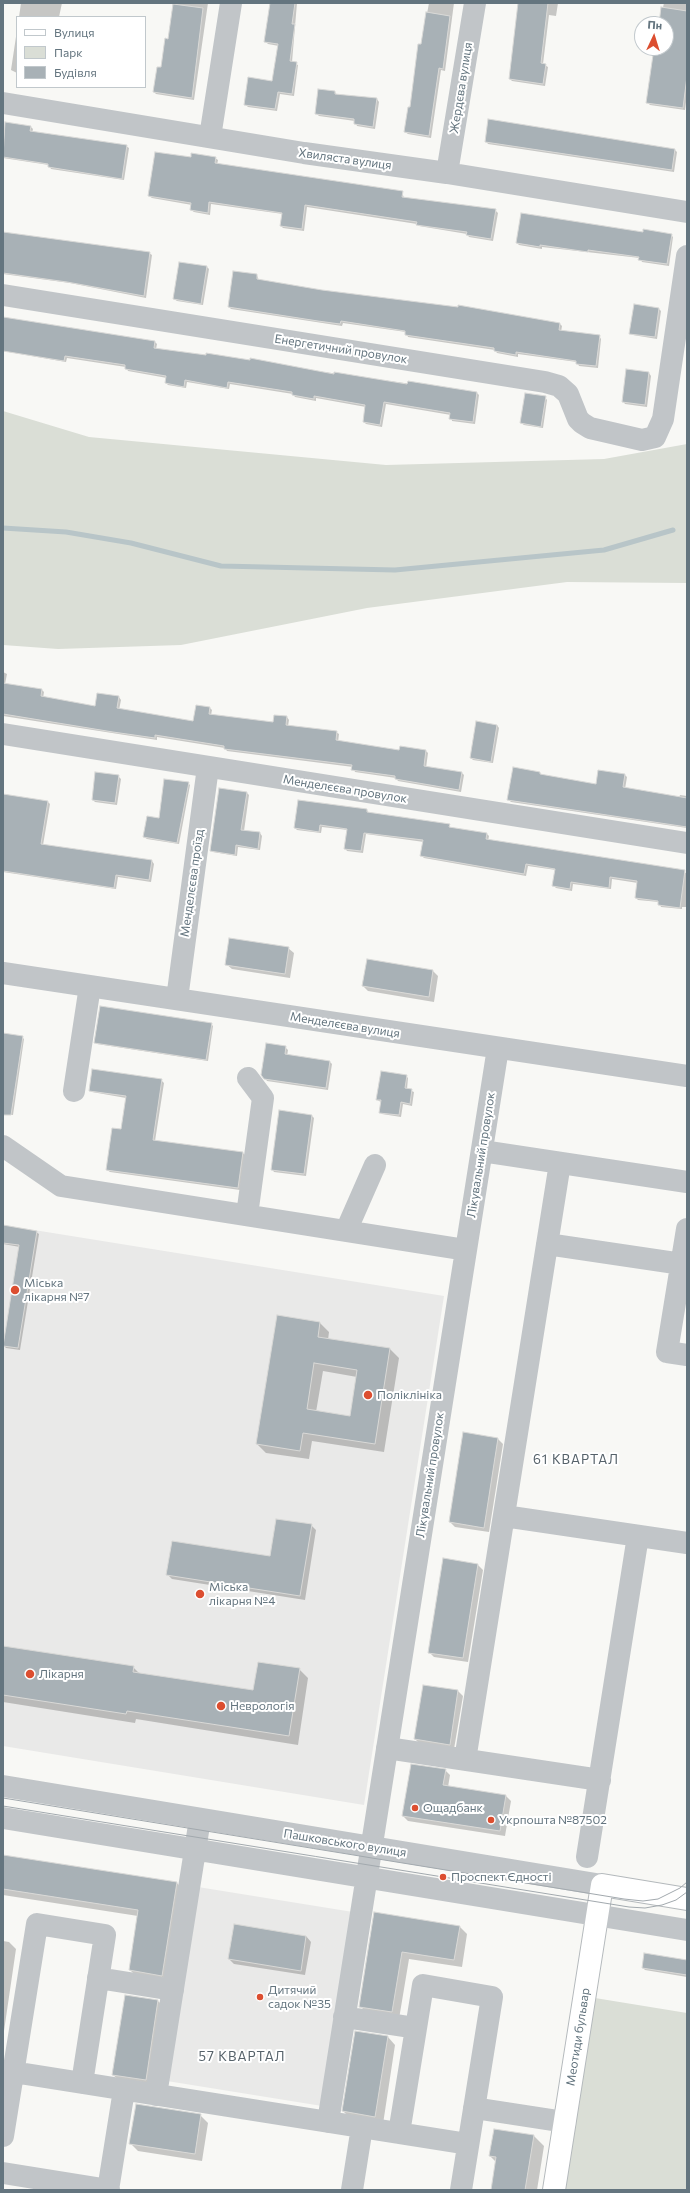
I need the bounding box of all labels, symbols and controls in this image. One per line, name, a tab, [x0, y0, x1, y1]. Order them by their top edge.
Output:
legend	[16, 16, 146, 88]
north arrow	[634, 16, 674, 56]
text: Пн	[647, 18, 663, 32]
text: Вулиця	[54, 25, 95, 39]
street label: Жердєва вулиця	[447, 41, 475, 135]
text: Парк	[54, 45, 83, 59]
text: Будівля	[54, 65, 97, 79]
street label: Хвиляста вулиця	[297, 145, 393, 173]
street label: Енергетичний провулок	[274, 331, 408, 367]
street label: Менделєєва провулок	[282, 772, 408, 806]
street label: Менделєєва проїзд	[177, 828, 207, 938]
street label: Менделєєва вулиця	[289, 1009, 401, 1041]
street label: Лікувальний провулок	[464, 1091, 498, 1219]
place label: Міська лікарня №7	[24, 1276, 90, 1304]
marker: Міська лікарня №7	[9, 1284, 21, 1296]
place label: Поліклініка	[377, 1388, 442, 1402]
marker: Поліклініка	[362, 1389, 374, 1401]
street label: Лікувальний провулок	[413, 1411, 447, 1539]
district label: 61 КВАРТАЛ	[533, 1452, 619, 1468]
place label: Міська лікарня №4	[209, 1580, 275, 1608]
marker: Міська лікарня №4	[194, 1588, 206, 1600]
place label: Лікарня	[39, 1667, 84, 1681]
marker: Лікарня	[24, 1668, 36, 1680]
place label: Неврологія	[230, 1699, 295, 1713]
marker: Неврологія	[215, 1700, 227, 1712]
place label: Ощадбанк	[423, 1801, 483, 1815]
marker: Ощадбанк	[410, 1803, 420, 1813]
place label: Укрпошта №87502	[499, 1813, 607, 1827]
marker: Укрпошта №87502	[486, 1815, 496, 1825]
street label: Пашковського вулиця	[283, 1826, 407, 1860]
place label: Проспект Єдності	[451, 1870, 552, 1884]
marker: Проспект Єдності	[438, 1872, 448, 1882]
place label: Дитячий садок №35	[268, 1983, 331, 2011]
street label: Меотиди бульвар	[563, 1987, 593, 2087]
marker: Дитячий садок №35	[255, 1992, 265, 2002]
district label: 57 КВАРТАЛ	[199, 2049, 285, 2065]

